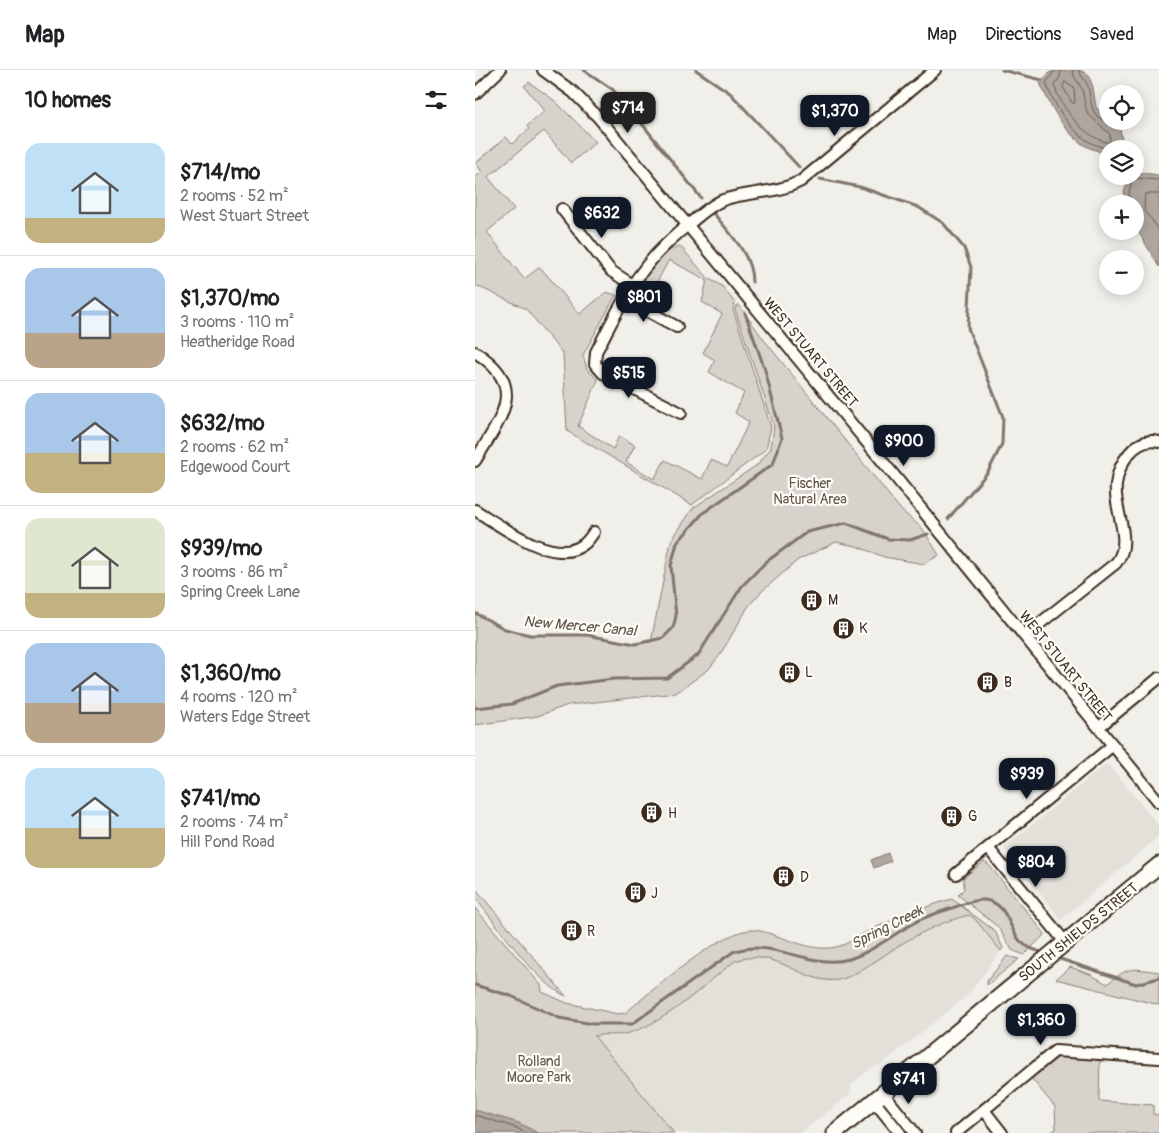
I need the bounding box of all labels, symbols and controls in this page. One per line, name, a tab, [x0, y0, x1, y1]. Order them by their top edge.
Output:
text: Map	[25, 20, 65, 49]
text: Map	[927, 23, 957, 46]
text: Directions	[985, 23, 1061, 46]
text: Saved	[1089, 23, 1134, 46]
map controls	[1099, 85, 1144, 295]
button: locate	[1099, 85, 1144, 130]
icon: filters	[422, 86, 450, 114]
text: 10 homes	[25, 87, 111, 114]
pin: $714	[598, 92, 658, 134]
pin: $1,370	[794, 94, 876, 137]
text: $714	[612, 98, 644, 118]
text: $1,370	[811, 101, 859, 121]
button: layers	[1099, 140, 1144, 185]
text: $714/mo	[180, 159, 260, 186]
icon: home	[65, 163, 125, 223]
text: 2 rooms · 52 m²	[180, 186, 289, 206]
button: +	[1099, 195, 1144, 240]
pin: $632	[572, 196, 632, 239]
text: $632	[584, 203, 620, 223]
text: West Stuart Street	[180, 206, 309, 226]
button: −	[1099, 250, 1144, 295]
pin: $801	[614, 280, 674, 323]
text: $1,370/mo	[180, 285, 280, 312]
text: $801	[627, 287, 661, 307]
icon: home	[65, 288, 125, 348]
street label: WEST STUART STREET	[760, 294, 862, 411]
text: 3 rooms · 110 m²	[180, 312, 294, 332]
text: Heatheridge Road	[180, 332, 295, 352]
pin: $515	[599, 356, 659, 399]
text: $515	[613, 363, 645, 383]
text: $632/mo	[180, 410, 265, 437]
icon: home	[65, 413, 125, 473]
pin: $900	[874, 424, 934, 467]
text: $900	[885, 431, 923, 451]
text: 2 rooms · 62 m²	[180, 437, 289, 457]
text: Edgewood Court	[180, 457, 290, 477]
park label: Fischer Natural Area	[773, 475, 847, 508]
text: $939/mo	[180, 535, 262, 562]
icon: home	[65, 538, 125, 598]
text: 3 rooms · 86 m²	[180, 562, 288, 582]
text: Spring Creek Lane	[180, 582, 300, 602]
building icon: M	[800, 588, 824, 612]
place label: M	[828, 592, 838, 609]
street label: WEST STUART STREET	[1016, 607, 1116, 725]
water label: New Mercer Canal	[523, 612, 638, 641]
building icon: K	[831, 616, 855, 640]
place label: K	[859, 620, 868, 637]
text: $1,360/mo	[180, 660, 281, 687]
building icon: L	[777, 660, 801, 684]
icon: home	[65, 663, 125, 723]
place label: L	[805, 664, 813, 681]
building icon: B	[976, 670, 1000, 694]
place label: B	[1004, 674, 1012, 691]
text: 4 rooms · 120 m²	[180, 687, 297, 707]
text: Waters Edge Street	[180, 707, 310, 727]
pin: $939	[997, 758, 1057, 800]
text: $939	[1010, 764, 1044, 784]
text: $741/mo	[180, 785, 260, 812]
icon: home	[65, 788, 125, 848]
building icon: H	[640, 801, 664, 825]
building icon: G	[940, 804, 964, 828]
place label: H	[668, 805, 677, 822]
place label: G	[968, 808, 977, 825]
text: 2 rooms · 74 m²	[180, 812, 289, 832]
text: Hill Pond Road	[180, 832, 275, 852]
pin: $804	[1006, 846, 1066, 888]
text: $804	[1018, 852, 1054, 872]
building icon: D	[772, 865, 796, 889]
place label: D	[800, 869, 809, 886]
street label: SOUTH SHIELDS STREET	[1015, 879, 1142, 986]
building icon: J	[623, 881, 647, 905]
place label: J	[651, 885, 658, 902]
water label: Spring Creek	[848, 900, 928, 954]
building icon: R	[559, 919, 583, 943]
place label: R	[587, 923, 595, 940]
pin: $1,360	[1000, 1004, 1082, 1046]
text: $1,360	[1017, 1010, 1065, 1030]
park label: Rolland Moore Park	[507, 1053, 571, 1086]
pin: $741	[879, 1062, 939, 1105]
text: $741	[893, 1069, 925, 1089]

